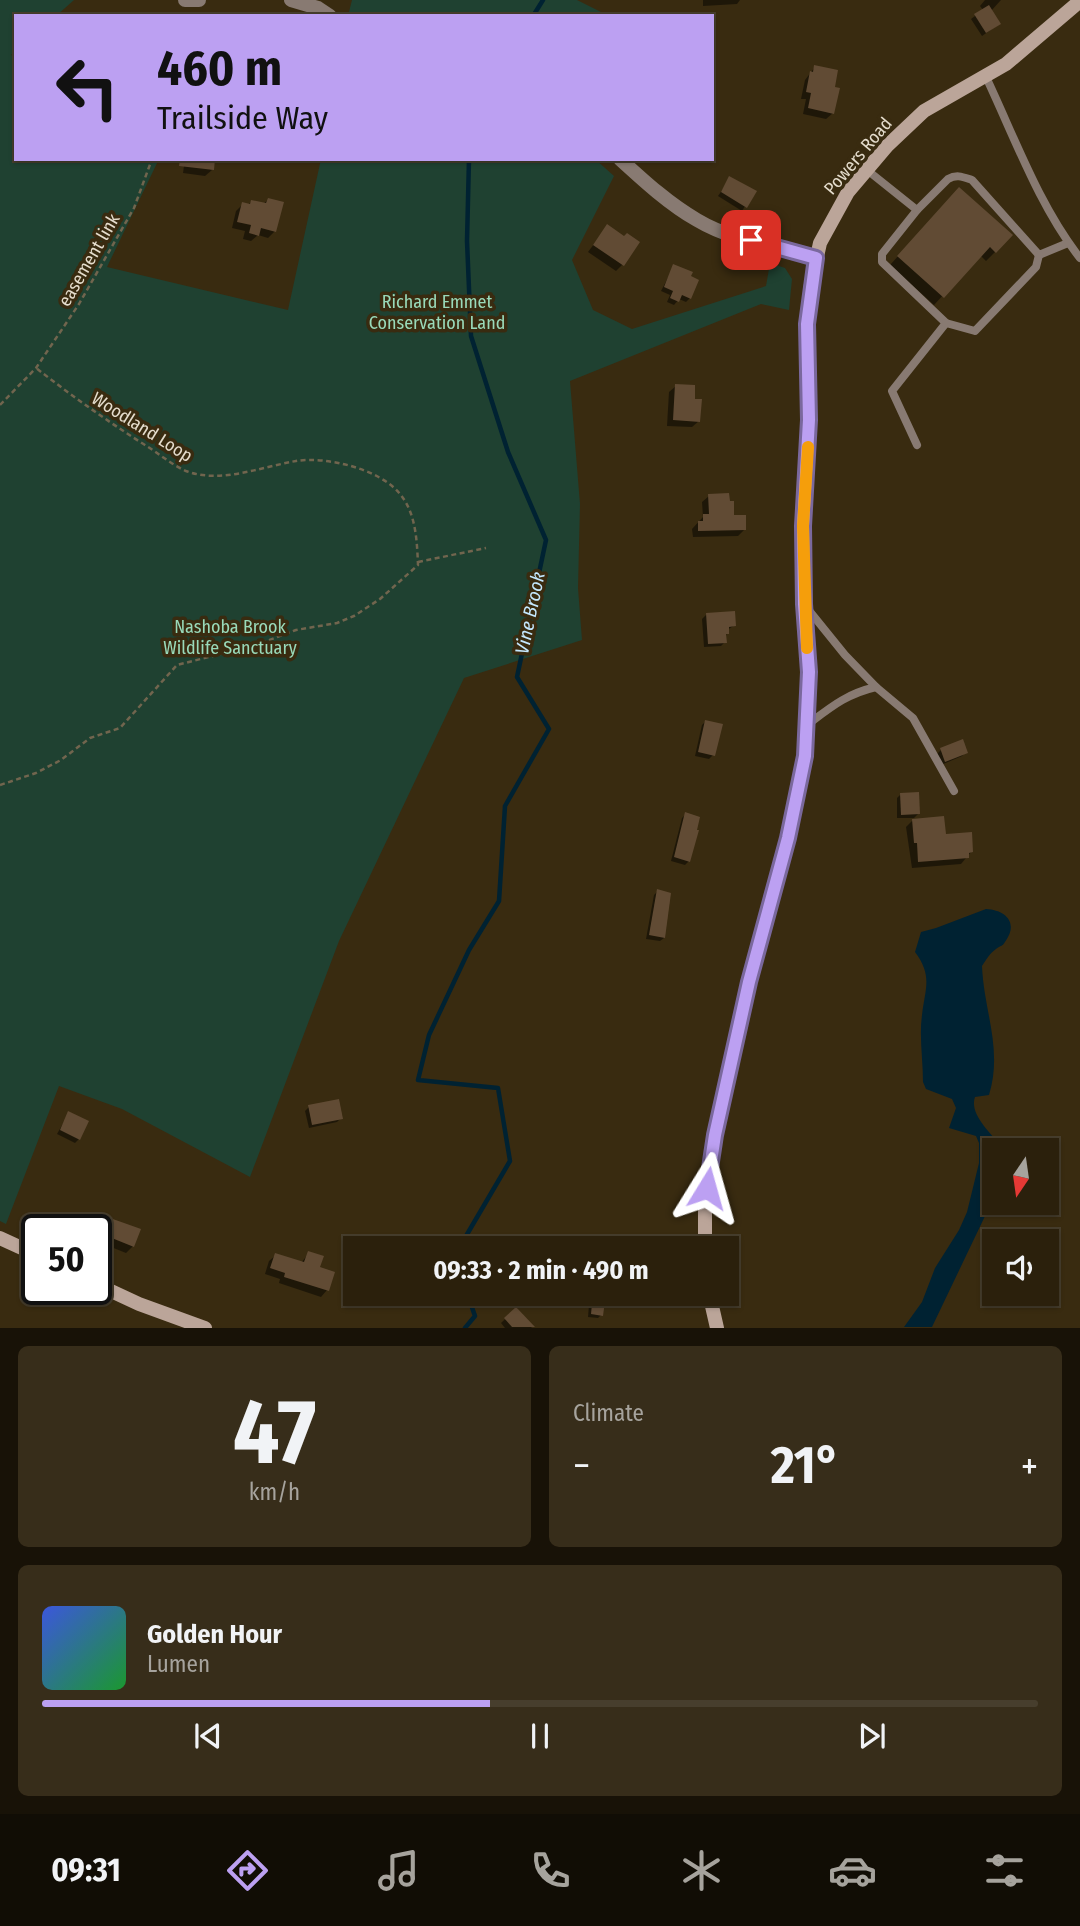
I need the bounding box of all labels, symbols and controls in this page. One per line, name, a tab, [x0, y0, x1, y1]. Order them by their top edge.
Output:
text: 460 m	[157, 39, 282, 98]
icon: left	[42, 42, 133, 133]
text: Trailside Way	[157, 99, 328, 137]
street label: Powers Road	[819, 113, 897, 199]
street label: easement link	[54, 209, 125, 310]
pin	[721, 210, 781, 270]
icon: arrive	[732, 221, 770, 259]
park label: Richard Emmet Conservation Land	[369, 291, 505, 334]
street label: Woodland Loop	[87, 387, 197, 467]
water label: Vine Brook	[510, 570, 550, 656]
park label: Nashoba Brook Wildlife Sanctuary	[163, 616, 297, 659]
north arrow	[982, 1138, 1059, 1214]
map controls	[982, 1138, 1059, 1306]
position arrow	[670, 1151, 744, 1225]
speed limit sign: 50	[21, 1214, 112, 1305]
button: sound	[982, 1229, 1059, 1306]
text: 09:33 · 2 min · 490 m	[433, 1255, 649, 1286]
text: 47	[233, 1378, 316, 1487]
text: Climate	[573, 1399, 644, 1427]
text: 21°	[771, 1434, 840, 1497]
text: −	[573, 1443, 590, 1489]
text: +	[1021, 1443, 1038, 1489]
text: km/h	[249, 1478, 300, 1506]
text: Golden Hour	[147, 1619, 282, 1650]
text: Lumen	[147, 1650, 210, 1678]
icon: previous	[189, 1717, 227, 1755]
icon: pause	[521, 1717, 559, 1755]
icon: next	[853, 1717, 891, 1755]
icon: directions	[223, 1846, 272, 1895]
icon: music	[374, 1846, 423, 1895]
icon: phone	[526, 1846, 575, 1895]
icon: climate	[677, 1846, 726, 1895]
icon: car	[828, 1846, 877, 1895]
icon: filters	[980, 1846, 1029, 1895]
text: 09:31	[51, 1851, 121, 1889]

